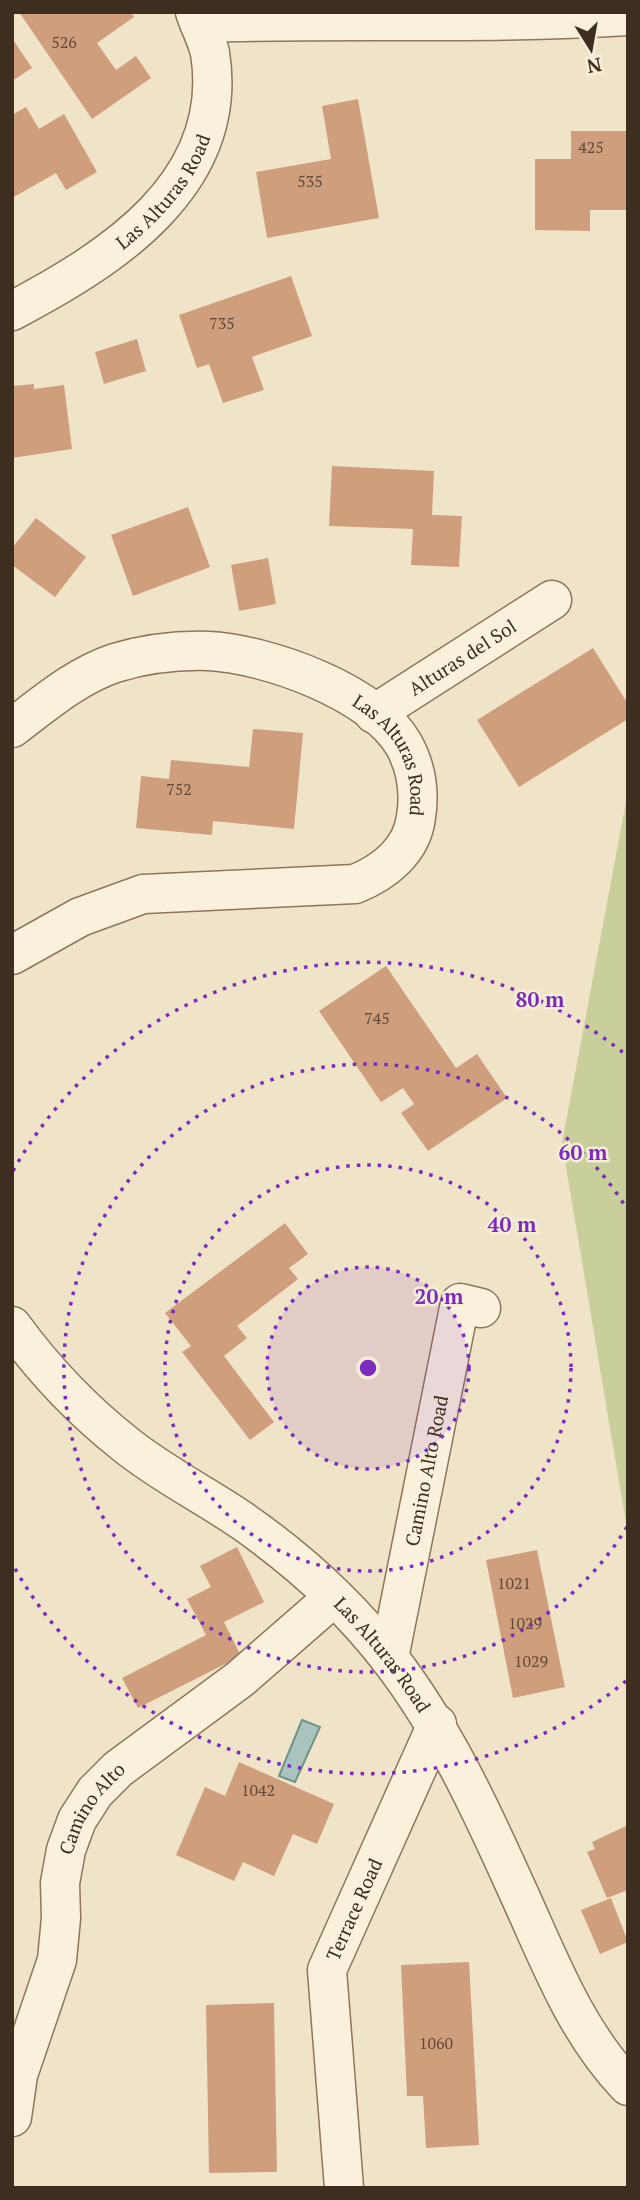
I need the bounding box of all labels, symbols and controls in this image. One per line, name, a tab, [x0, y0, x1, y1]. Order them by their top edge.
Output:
north arrow	[556, 14, 626, 84]
house number: 526	[51, 31, 77, 53]
text: N	[584, 53, 604, 80]
street label: Las Alturas Road	[110, 130, 215, 254]
house number: 425	[578, 136, 604, 158]
house number: 535	[297, 170, 323, 192]
house number: 735	[209, 312, 235, 334]
street label: Alturas del Sol	[403, 613, 521, 701]
street label: Las Alturas Road	[348, 688, 431, 818]
house number: 752	[166, 778, 192, 800]
text: 80 m	[516, 985, 565, 1013]
house number: 745	[364, 1007, 390, 1029]
text: 60 m	[559, 1138, 608, 1166]
text: 40 m	[488, 1210, 537, 1238]
text: 20 m	[415, 1282, 464, 1310]
centre of rings	[356, 1356, 380, 1380]
street label: Camino Alto Road	[399, 1392, 453, 1548]
house number: 1021	[497, 1572, 531, 1594]
street label: Las Alturas Road	[329, 1591, 437, 1717]
house number: 1029	[508, 1612, 542, 1634]
house number: 1029	[514, 1650, 548, 1672]
street label: Camino Alto	[52, 1756, 130, 1858]
house number: 1042	[241, 1779, 275, 1801]
street label: Terrace Road	[320, 1854, 388, 1964]
house number: 1060	[419, 2032, 453, 2054]

